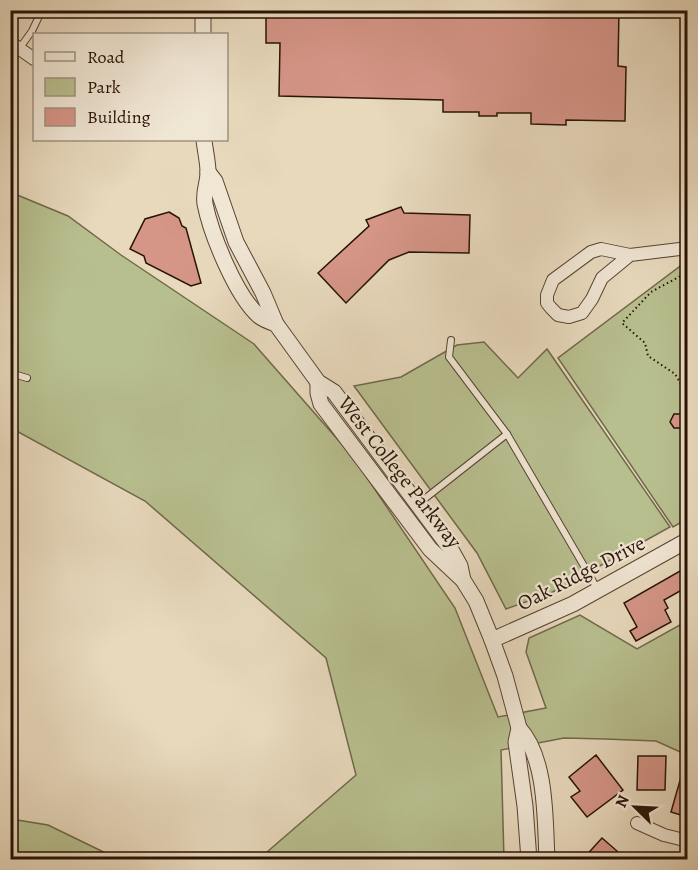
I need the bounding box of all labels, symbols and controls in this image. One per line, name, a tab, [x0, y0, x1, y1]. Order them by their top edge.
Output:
legend	[33, 33, 228, 141]
text: Road	[87, 45, 125, 69]
text: Park	[87, 75, 121, 99]
text: Building	[87, 105, 151, 129]
street label: West College Parkway	[331, 389, 469, 555]
street label: Oak Ridge Drive	[512, 529, 650, 617]
north arrow	[605, 777, 665, 837]
text: N	[610, 791, 635, 811]

